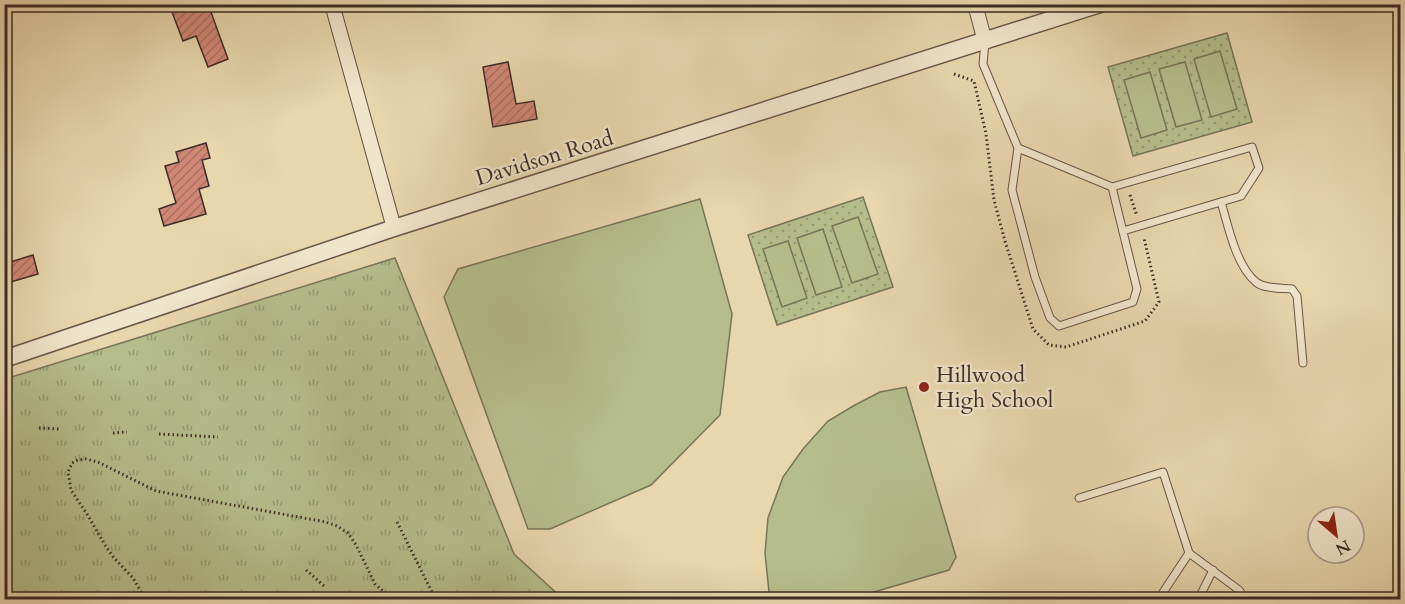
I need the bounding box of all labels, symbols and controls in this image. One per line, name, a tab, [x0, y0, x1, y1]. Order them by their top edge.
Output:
street label: Davidson Road	[472, 123, 617, 193]
place label: Hillwood High School	[936, 360, 1054, 415]
marker: Hillwood High School	[917, 380, 931, 394]
north arrow	[1306, 505, 1366, 565]
text: N	[1331, 534, 1354, 560]

